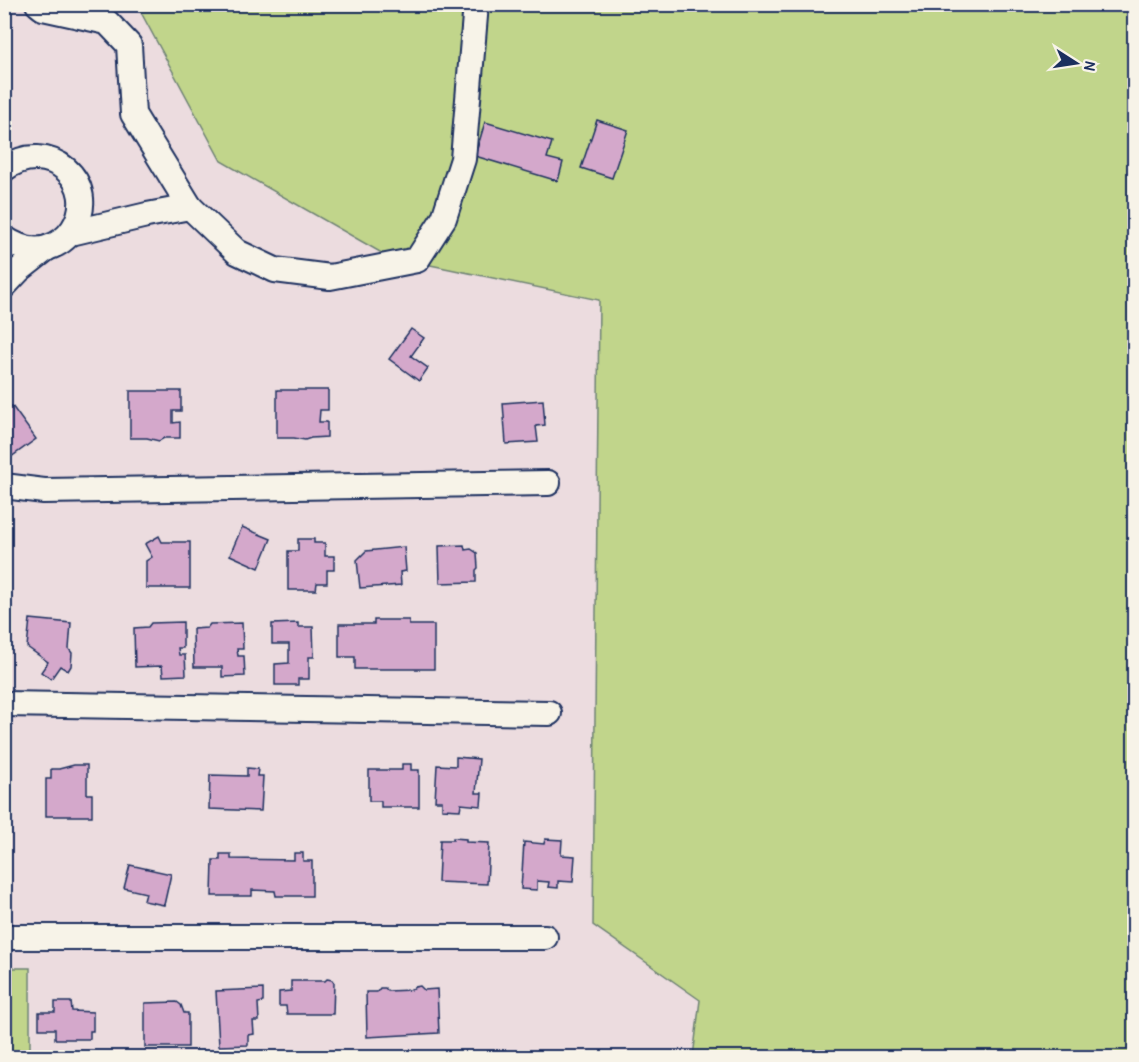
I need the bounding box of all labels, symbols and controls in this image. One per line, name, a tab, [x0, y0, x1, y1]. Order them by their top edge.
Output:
north arrow	[1046, 33, 1106, 93]
text: N	[1079, 60, 1102, 73]

